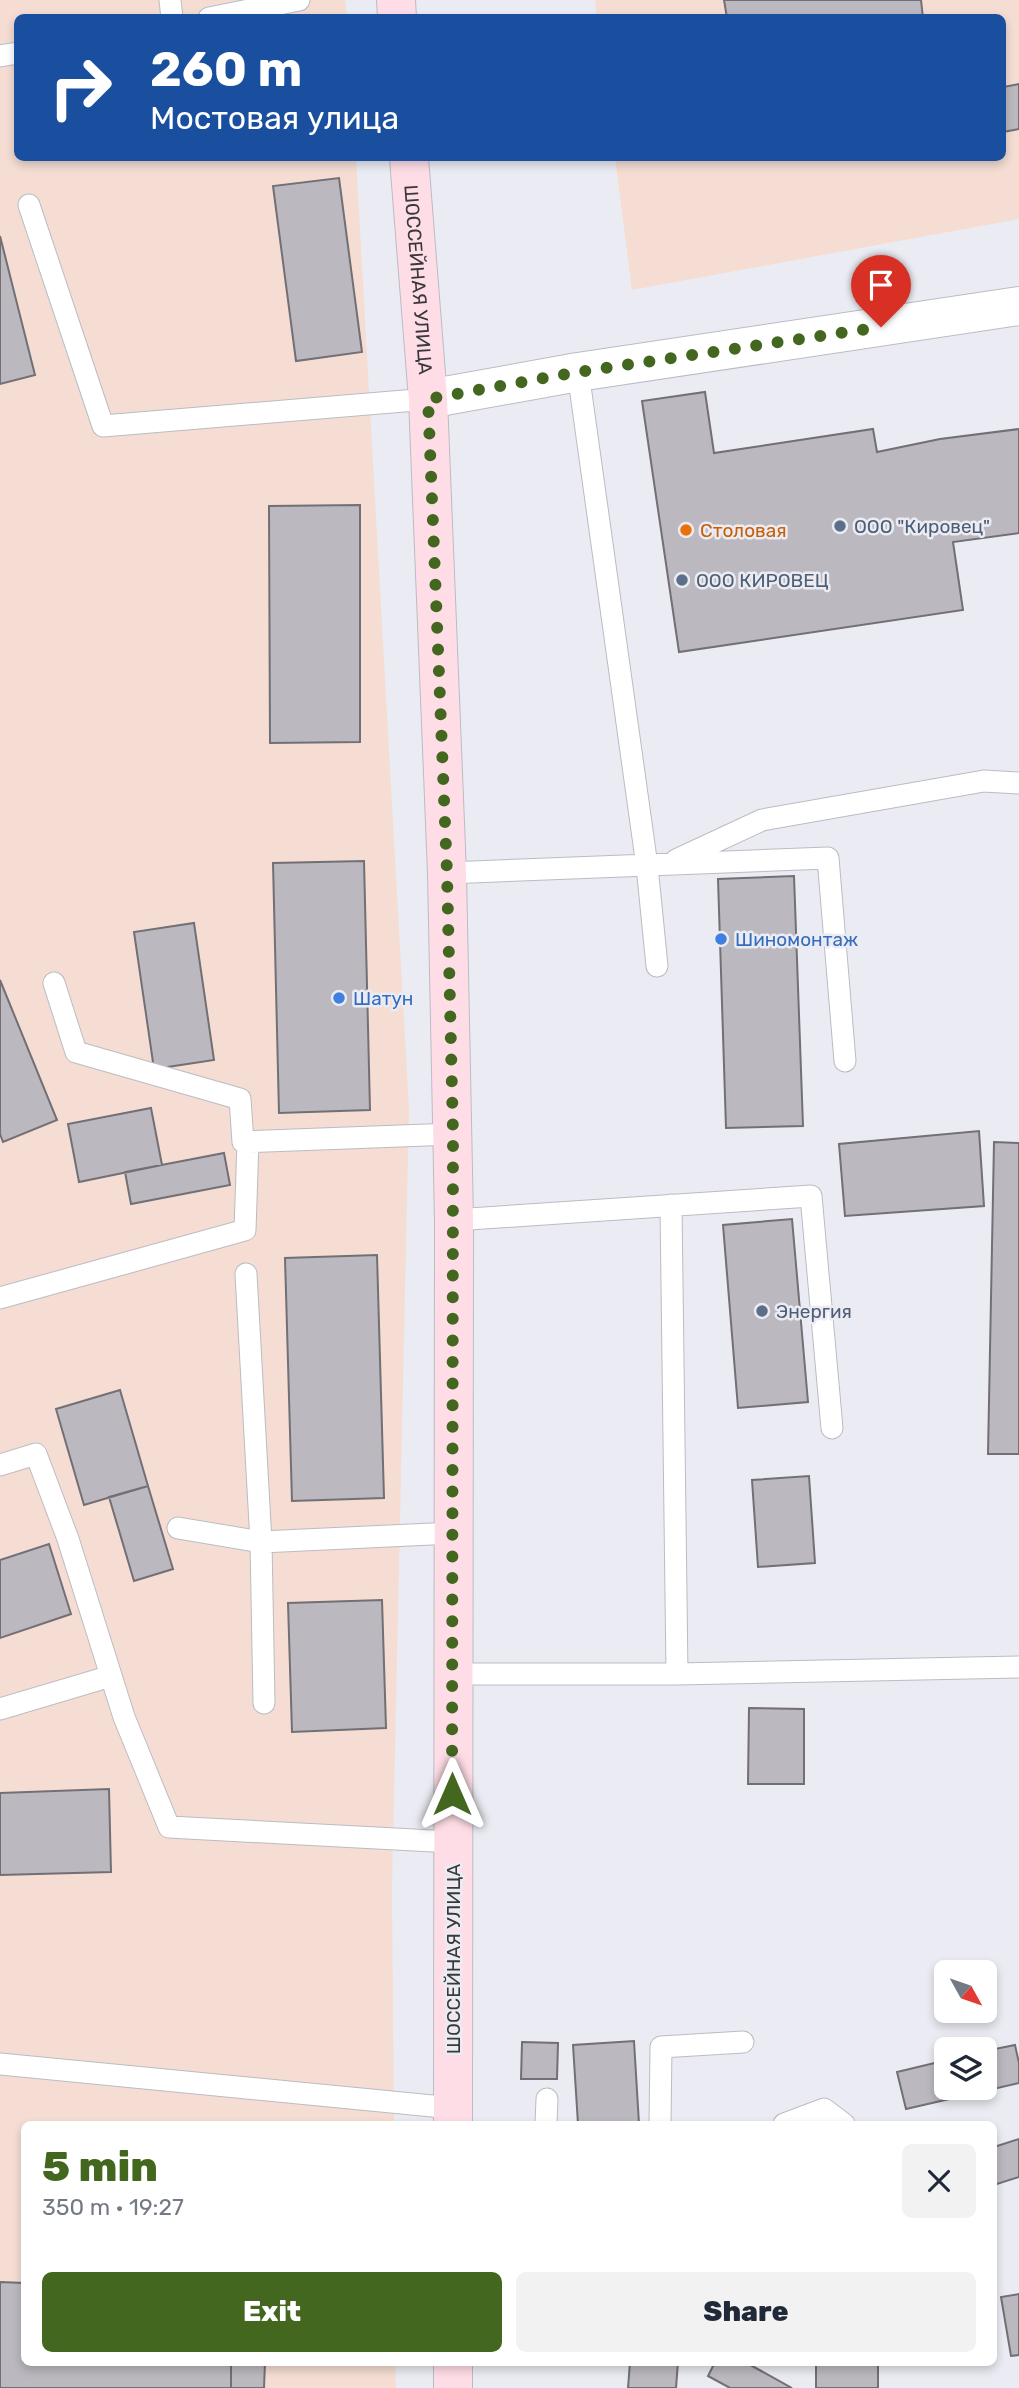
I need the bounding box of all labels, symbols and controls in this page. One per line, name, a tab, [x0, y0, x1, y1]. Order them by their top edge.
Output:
text: 260 m	[150, 40, 302, 98]
icon: right	[35, 42, 126, 133]
text: Мостовая улица	[150, 99, 399, 137]
street label: ШОССЕЙНАЯ УЛИЦА	[399, 184, 437, 376]
pin	[851, 255, 911, 327]
icon: arrive	[862, 266, 900, 304]
place label: ООО "Кировец"	[854, 515, 990, 538]
marker: ООО "Кировец"	[832, 518, 848, 534]
place label: Столовая	[700, 519, 787, 542]
marker: Столовая	[678, 522, 694, 538]
place label: ООО КИРОВЕЦ	[696, 569, 829, 592]
marker: ООО КИРОВЕЦ	[674, 572, 690, 588]
place label: Шиномонтаж	[735, 928, 858, 951]
marker: Шиномонтаж	[713, 931, 729, 947]
place label: Шатун	[353, 987, 413, 1010]
marker: Шатун	[331, 990, 347, 1006]
place label: Энергия	[776, 1300, 852, 1323]
marker: Энергия	[754, 1303, 770, 1319]
position arrow	[415, 1757, 489, 1831]
street label: ШОССЕЙНАЯ УЛИЦА	[442, 1864, 465, 2054]
north arrow	[934, 1960, 998, 2023]
map controls	[934, 1960, 997, 2100]
button: layers	[934, 2037, 997, 2100]
text: 5 min	[42, 2142, 158, 2192]
button: close	[902, 2144, 976, 2218]
text: 350 m · 19:27	[42, 2193, 184, 2221]
button: Exit	[42, 2272, 502, 2352]
button: Share	[516, 2272, 976, 2352]

